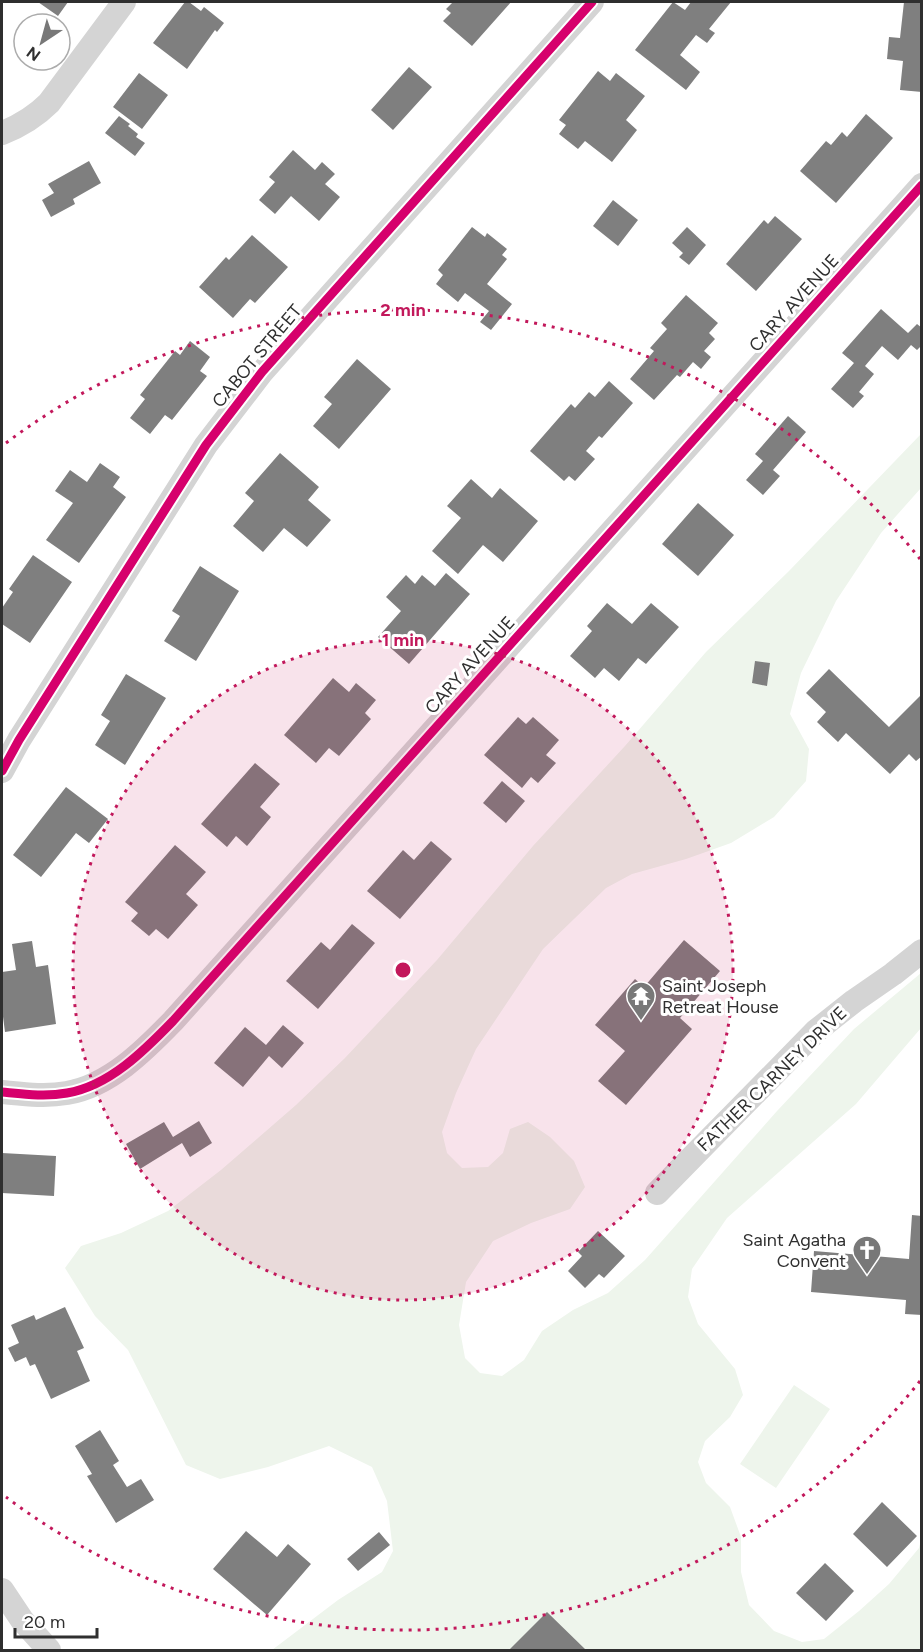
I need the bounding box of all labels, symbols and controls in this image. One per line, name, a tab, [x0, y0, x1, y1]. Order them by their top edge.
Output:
north arrow	[12, 12, 72, 72]
text: N	[23, 42, 44, 65]
street label: CARY AVENUE	[744, 250, 844, 356]
text: 2 min	[380, 299, 426, 321]
street label: CABOT STREET	[207, 300, 307, 412]
street label: CARY AVENUE	[420, 612, 520, 718]
text: 1 min	[382, 629, 424, 651]
centre of rings	[393, 960, 413, 980]
place label: Saint Joseph Retreat House	[662, 975, 779, 1018]
temple icon: Saint Joseph Retreat House	[625, 980, 657, 1022]
street label: FATHER CARNEY DRIVE	[693, 1002, 851, 1156]
place label: Saint Agatha Convent	[742, 1229, 846, 1272]
church icon: Saint Agatha Convent	[851, 1234, 883, 1276]
scale bar	[15, 1601, 98, 1639]
text: 20 m	[24, 1611, 65, 1633]

